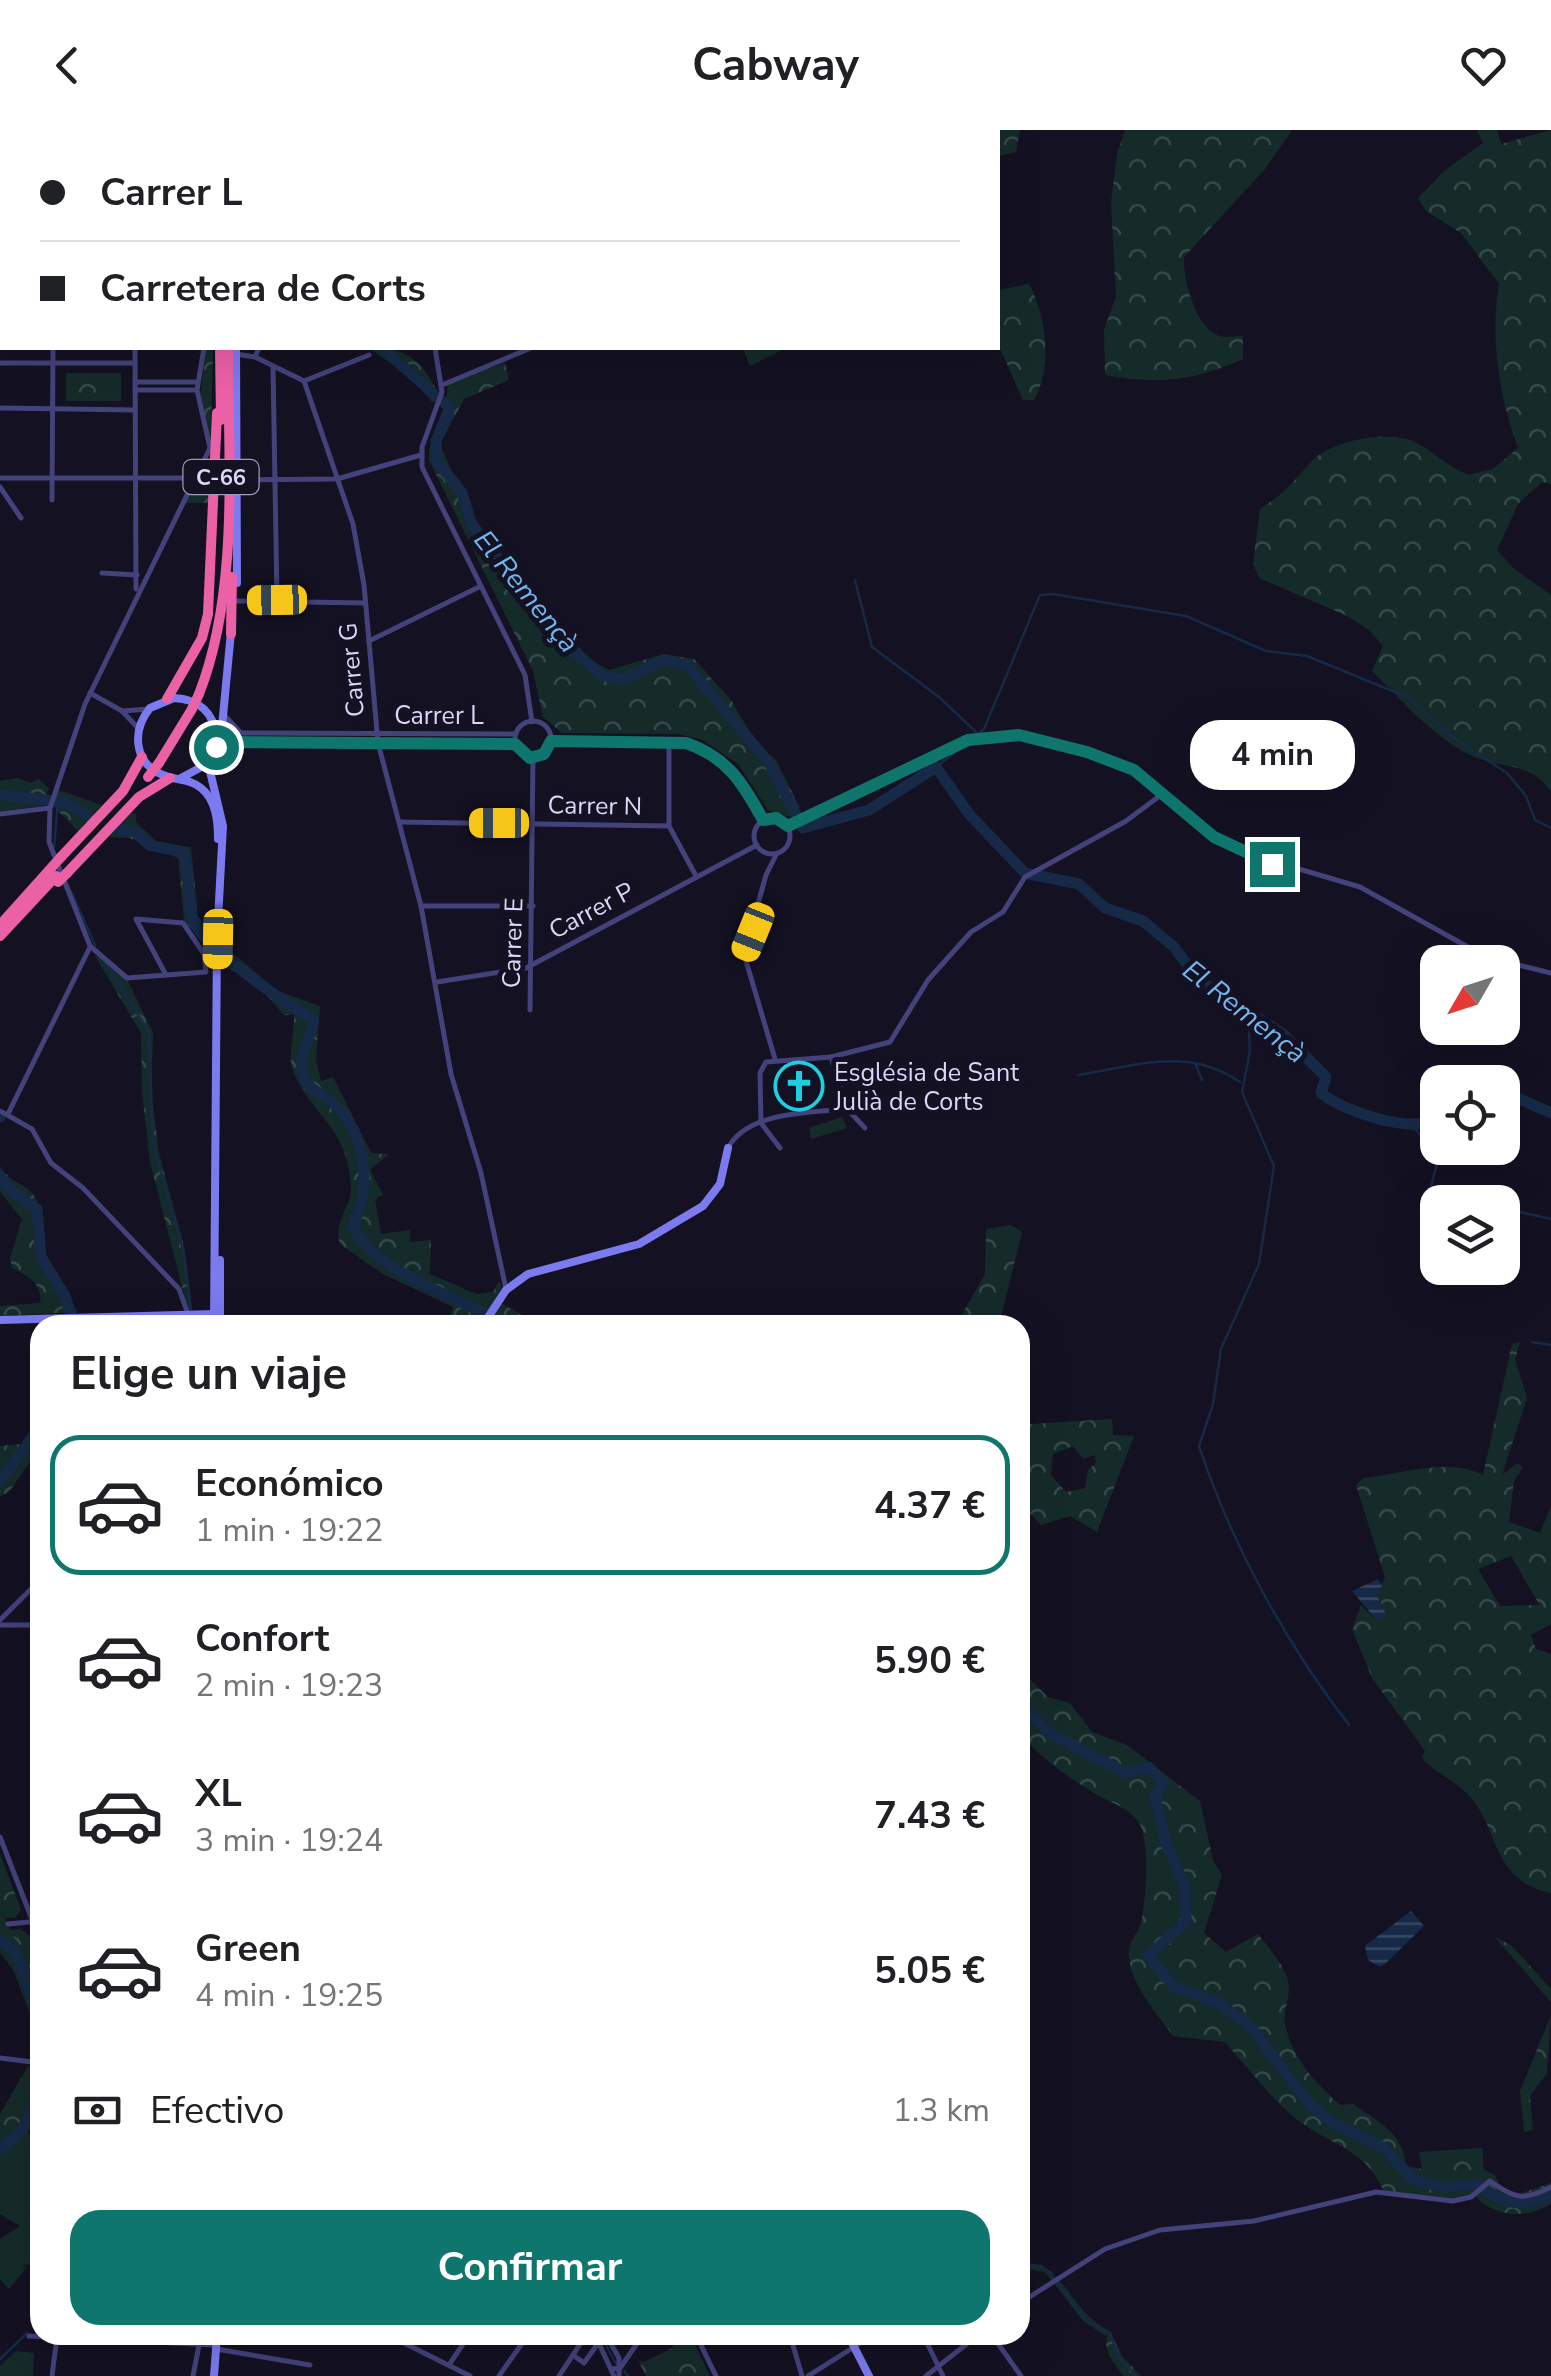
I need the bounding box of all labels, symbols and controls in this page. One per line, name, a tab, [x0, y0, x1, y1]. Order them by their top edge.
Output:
text: Cabway	[692, 35, 859, 96]
icon: back	[40, 38, 95, 93]
icon: heart	[1456, 38, 1511, 93]
text: Carrer L	[100, 167, 243, 218]
text: Carretera de Corts	[100, 263, 426, 314]
road number: C-66	[184, 460, 258, 494]
water label: El Remençà	[465, 522, 587, 661]
car	[247, 584, 307, 616]
street label: Carrer G	[331, 621, 373, 718]
street label: Carrer L	[394, 699, 484, 733]
callout: 4 min	[1190, 719, 1354, 789]
route start	[194, 725, 239, 770]
text: 4 min	[1231, 733, 1314, 776]
street label: Carrer N	[547, 788, 643, 824]
car	[469, 808, 529, 838]
route end	[1250, 842, 1295, 887]
street label: Carrer P	[543, 874, 640, 947]
street label: Carrer E	[494, 897, 532, 989]
car	[728, 899, 778, 965]
car	[202, 909, 234, 969]
north arrow	[1420, 945, 1520, 1045]
map controls	[1420, 945, 1520, 1285]
water label: El Remençà	[1175, 951, 1314, 1072]
place label: Església de Sant Julià de Corts	[833, 1056, 1019, 1119]
church icon: Església de Sant Julià de Corts	[773, 1060, 825, 1112]
button: locate	[1420, 1065, 1520, 1165]
button: layers	[1420, 1185, 1520, 1285]
text: Elige un viaje	[70, 1344, 347, 1405]
text: Económico	[195, 1458, 384, 1509]
icon: car	[75, 1460, 165, 1550]
text: 4.37 €	[874, 1480, 985, 1531]
text: 1 min · 19:22	[195, 1509, 383, 1552]
text: Confort	[195, 1613, 329, 1664]
icon: car	[75, 1615, 165, 1705]
text: 5.90 €	[874, 1635, 985, 1686]
text: 2 min · 19:23	[195, 1664, 383, 1707]
text: XL	[195, 1768, 242, 1819]
icon: car	[75, 1770, 165, 1860]
text: 7.43 €	[874, 1790, 985, 1841]
text: 3 min · 19:24	[195, 1819, 383, 1862]
text: Green	[195, 1923, 301, 1974]
icon: car	[75, 1925, 165, 2015]
text: 5.05 €	[874, 1945, 985, 1996]
text: 4 min · 19:25	[195, 1974, 383, 2017]
icon: cash	[70, 2083, 125, 2138]
text: Efectivo	[150, 2085, 284, 2136]
text: 1.3 km	[893, 2089, 990, 2132]
button: Confirmar	[70, 2210, 990, 2325]

